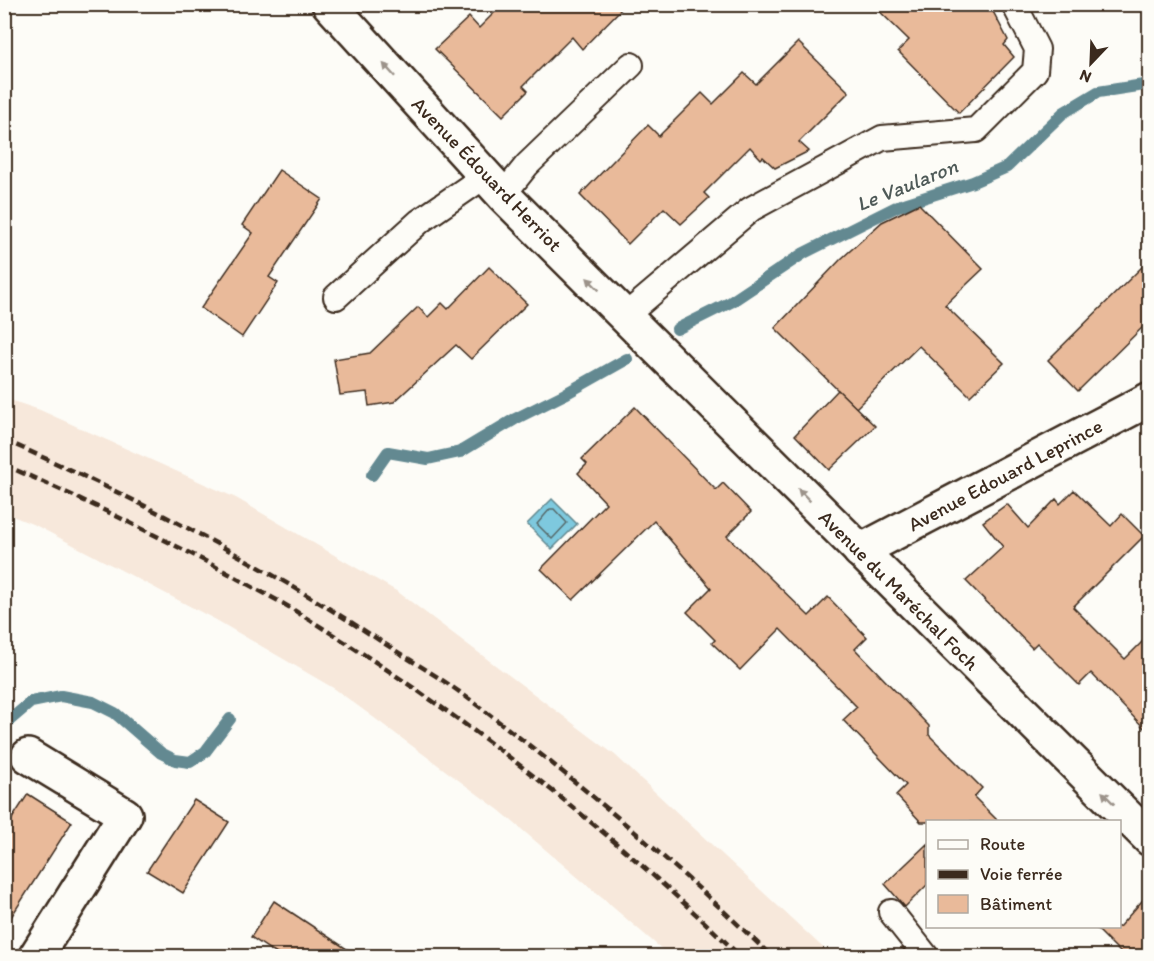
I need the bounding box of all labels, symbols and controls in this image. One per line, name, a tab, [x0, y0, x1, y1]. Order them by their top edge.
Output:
north arrow	[1061, 33, 1121, 93]
one-way arrow	[382, 63, 396, 78]
text: N	[1077, 65, 1094, 87]
street label: Avenue Édouard Herriot	[407, 92, 567, 257]
water label: Le Vaularon	[852, 152, 962, 216]
one-way arrow	[586, 277, 600, 292]
street label: Avenue Edouard Leprince	[904, 414, 1106, 536]
one-way arrow	[797, 488, 811, 502]
street label: Avenue du Maréchal Foch	[814, 505, 984, 675]
one-way arrow	[1101, 790, 1115, 805]
legend	[926, 820, 1121, 928]
text: Route	[980, 833, 1025, 855]
text: Voie ferrée	[980, 863, 1062, 885]
text: Bâtiment	[980, 893, 1053, 915]

